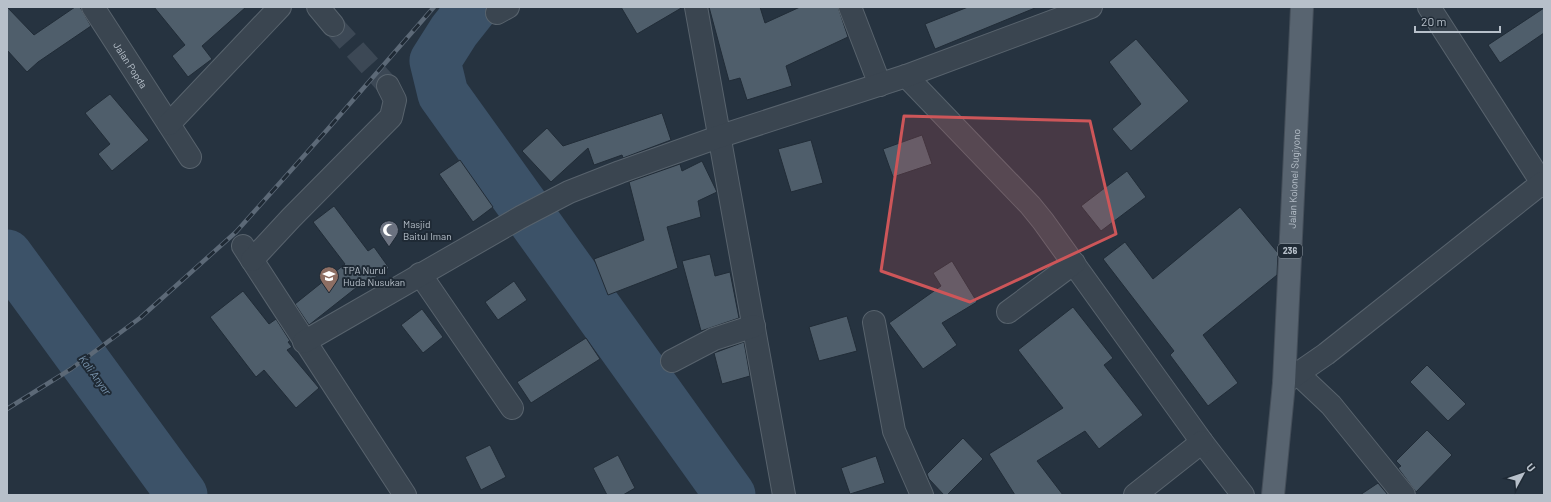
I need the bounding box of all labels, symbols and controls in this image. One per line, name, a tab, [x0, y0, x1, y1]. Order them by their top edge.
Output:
scale bar	[1415, 8, 1500, 34]
text: 20 m	[1421, 14, 1447, 28]
street label: Jalan Popda	[111, 39, 150, 90]
street label: Jalan Kolonel Sugiyono	[1285, 129, 1302, 229]
place label: Masjid Baitul Iman	[403, 218, 452, 242]
mosque icon: Masjid Baitul Iman	[378, 219, 400, 247]
road number: 236	[1278, 244, 1302, 258]
place label: TPA Nurul Huda Nusukan	[343, 264, 405, 288]
school or university icon: TPA Nurul Huda Nusukan	[318, 265, 340, 293]
water label: Kali Anyar	[77, 352, 115, 398]
north arrow	[1503, 454, 1543, 494]
text: U	[1524, 460, 1538, 474]

